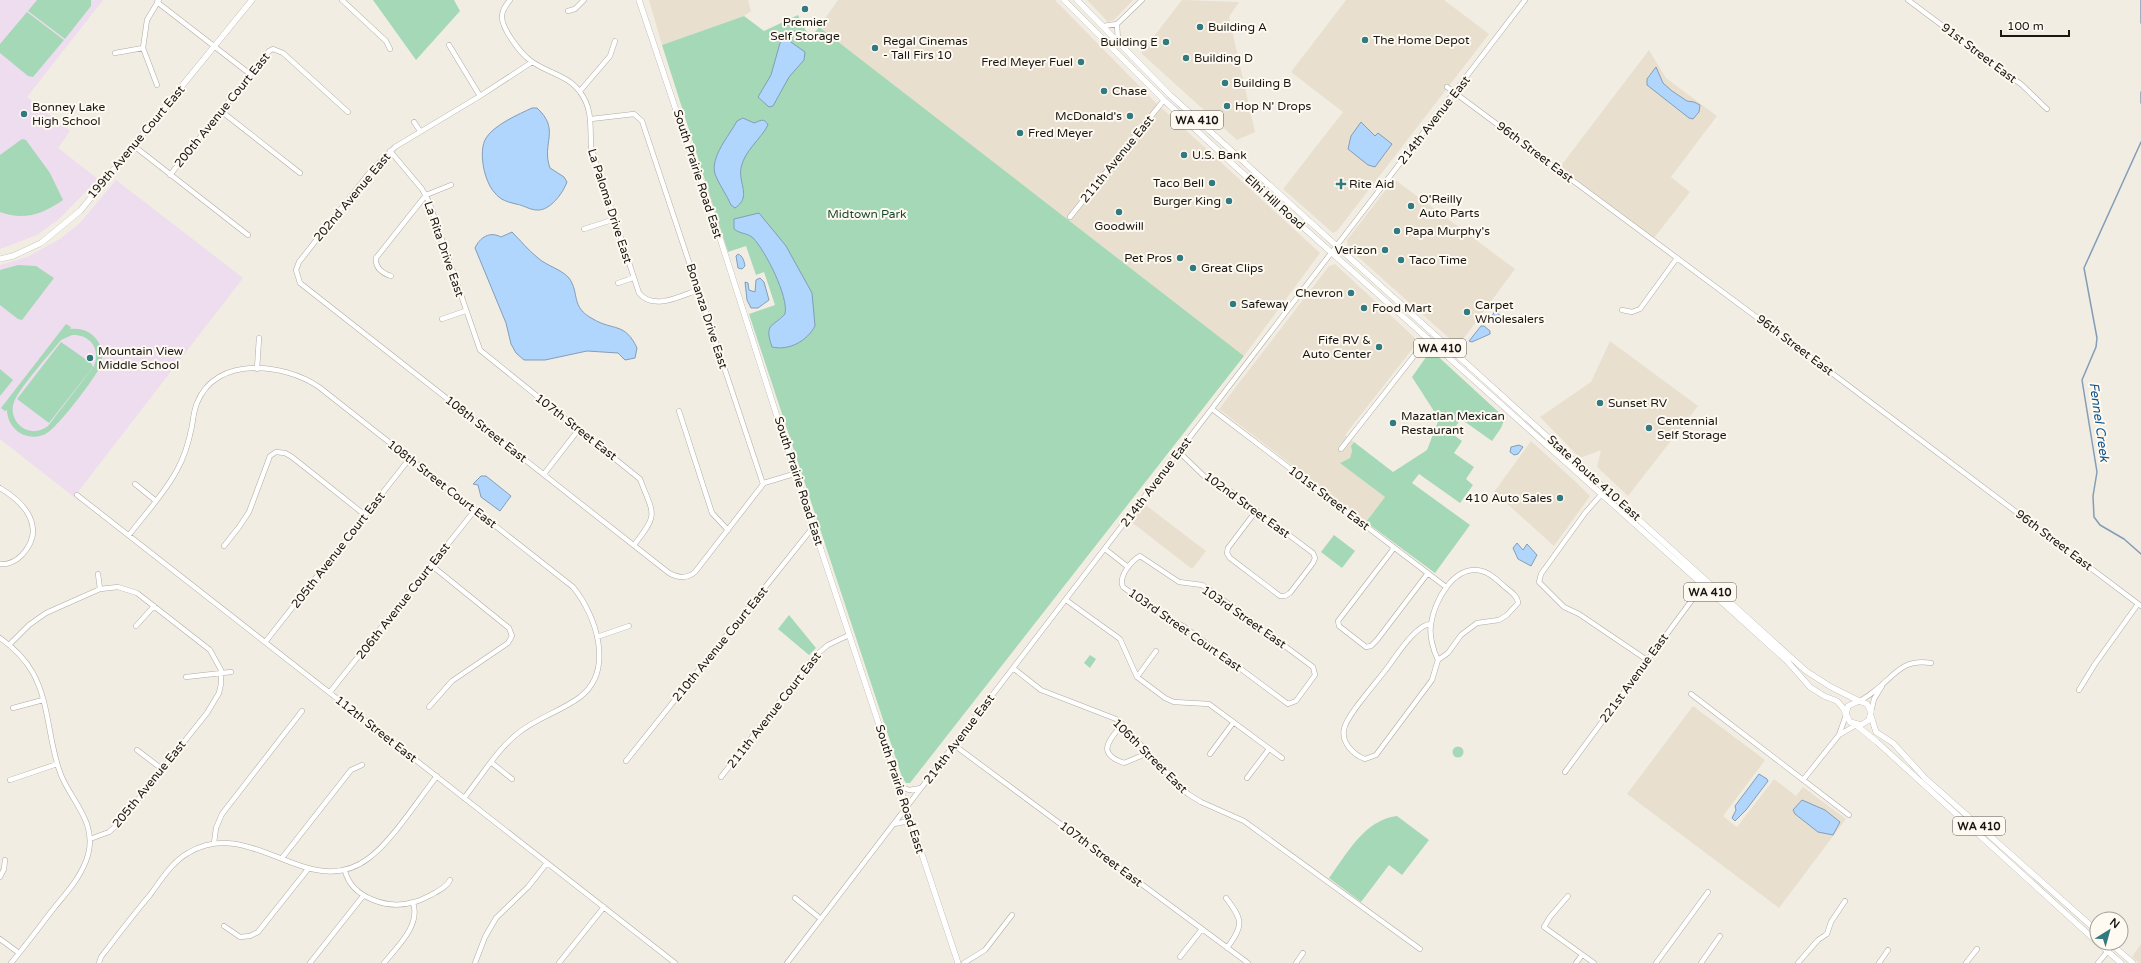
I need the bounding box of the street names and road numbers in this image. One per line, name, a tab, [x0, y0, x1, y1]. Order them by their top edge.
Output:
street label: 91st Street East	[1939, 20, 2020, 86]
street label: 200th Avenue Court East	[171, 50, 273, 170]
street label: 214th Avenue East	[1395, 73, 1473, 167]
street label: 199th Avenue Court East	[85, 82, 188, 201]
street label: South Prairie Road East	[671, 108, 726, 241]
road number: WA 410	[1171, 111, 1223, 129]
street label: 211th Avenue East	[1077, 112, 1157, 205]
street label: 96th Street East	[1494, 119, 1576, 186]
street label: La Paloma Drive East	[585, 147, 635, 265]
street label: 202nd Avenue East	[311, 150, 393, 244]
street label: Elhi Hill Road	[1242, 172, 1308, 232]
street label: La Rita Drive East	[421, 199, 467, 299]
street label: Bonanza Drive East	[683, 262, 731, 371]
street label: 96th Street East	[1754, 312, 1836, 379]
road number: WA 410	[1414, 339, 1466, 357]
street label: 107th Street East	[532, 391, 620, 463]
street label: 108th Street East	[442, 393, 530, 465]
street label: South Prairie Road East	[772, 415, 827, 548]
street label: State Route 410 East	[1544, 432, 1644, 524]
street label: 214th Avenue East	[1118, 434, 1194, 529]
street label: 108th Street Court East	[385, 437, 500, 531]
street label: 101st Street East	[1286, 463, 1373, 533]
street label: 102nd Street East	[1201, 469, 1293, 541]
street label: 205th Avenue Court East	[288, 489, 388, 611]
street label: 96th Street East	[2013, 507, 2095, 574]
street label: 206th Avenue Court East	[353, 540, 453, 662]
street label: 103rd Street East	[1199, 583, 1289, 652]
road number: WA 410	[1684, 583, 1736, 601]
street label: 210th Avenue Court East	[669, 584, 771, 704]
street label: 103rd Street Court East	[1126, 586, 1245, 675]
street label: 221st Avenue East	[1597, 630, 1671, 725]
street label: 211th Avenue Court East	[724, 649, 824, 771]
street label: 214th Avenue East	[921, 691, 997, 786]
street label: 112th Street East	[332, 693, 420, 765]
street label: 106th Street East	[1110, 716, 1190, 796]
street label: South Prairie Road East	[873, 723, 928, 856]
street label: 205th Avenue East	[109, 737, 189, 830]
road number: WA 410	[1953, 817, 2005, 835]
street label: 107th Street East	[1057, 818, 1145, 890]

